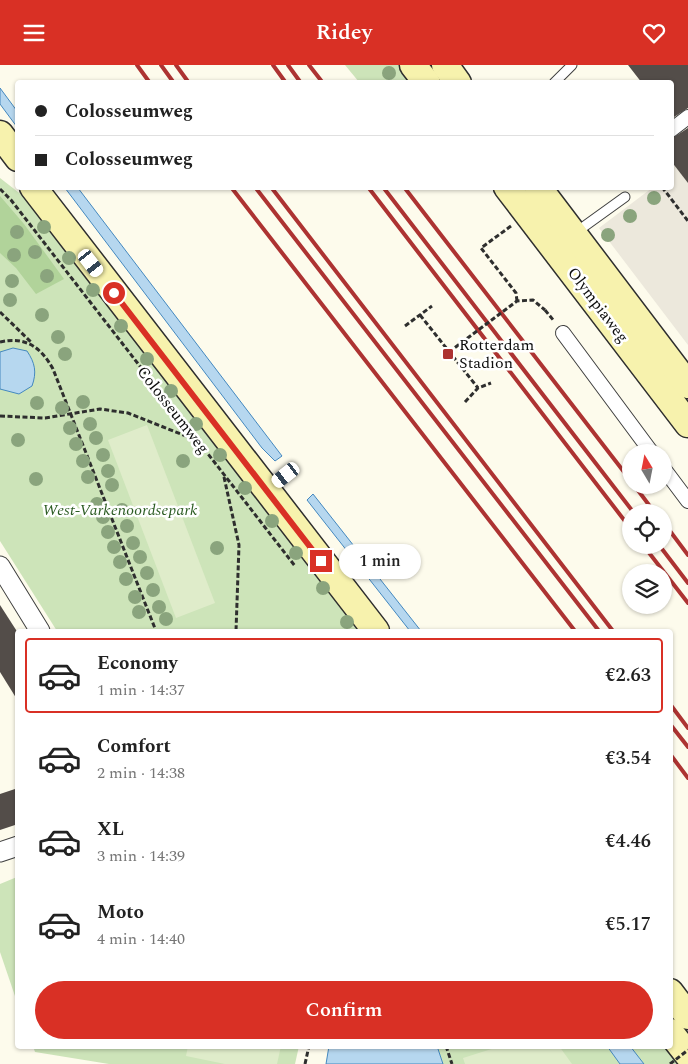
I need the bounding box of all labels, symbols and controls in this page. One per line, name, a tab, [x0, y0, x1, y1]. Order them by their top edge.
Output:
text: Ridey	[316, 16, 372, 49]
icon: menu	[20, 19, 48, 47]
icon: heart	[640, 19, 668, 47]
text: Colosseumweg	[65, 97, 193, 126]
text: Colosseumweg	[65, 145, 193, 174]
car	[75, 247, 106, 279]
street label: Olympiaweg	[561, 262, 635, 348]
route start	[103, 282, 125, 304]
place label: Rotterdam Stadion	[459, 333, 534, 375]
marker: Rotterdam Stadion	[441, 347, 455, 361]
street label: Colosseumweg	[131, 361, 215, 459]
north arrow	[622, 444, 672, 494]
map controls	[622, 444, 672, 614]
car	[269, 460, 302, 490]
park label: West-Varkenoordsepark	[43, 498, 198, 522]
button: locate	[622, 504, 672, 554]
callout: 1 min	[338, 543, 421, 579]
text: 1 min	[359, 549, 401, 573]
route end	[310, 550, 332, 572]
button: layers	[622, 564, 672, 614]
text: Economy	[97, 649, 178, 678]
icon: car	[37, 653, 82, 698]
text: €2.63	[605, 661, 651, 690]
text: 1 min · 14:37	[97, 678, 185, 702]
text: Comfort	[97, 732, 171, 761]
icon: car	[37, 736, 82, 781]
text: €3.54	[605, 744, 651, 773]
text: 2 min · 14:38	[97, 761, 185, 785]
text: XL	[97, 815, 124, 844]
icon: car	[37, 819, 82, 864]
text: €4.46	[605, 827, 651, 856]
text: 3 min · 14:39	[97, 844, 185, 868]
text: Moto	[97, 898, 144, 927]
icon: car	[37, 902, 82, 947]
text: €5.17	[605, 910, 651, 939]
text: 4 min · 14:40	[97, 927, 185, 951]
button: Confirm	[35, 981, 653, 1039]

